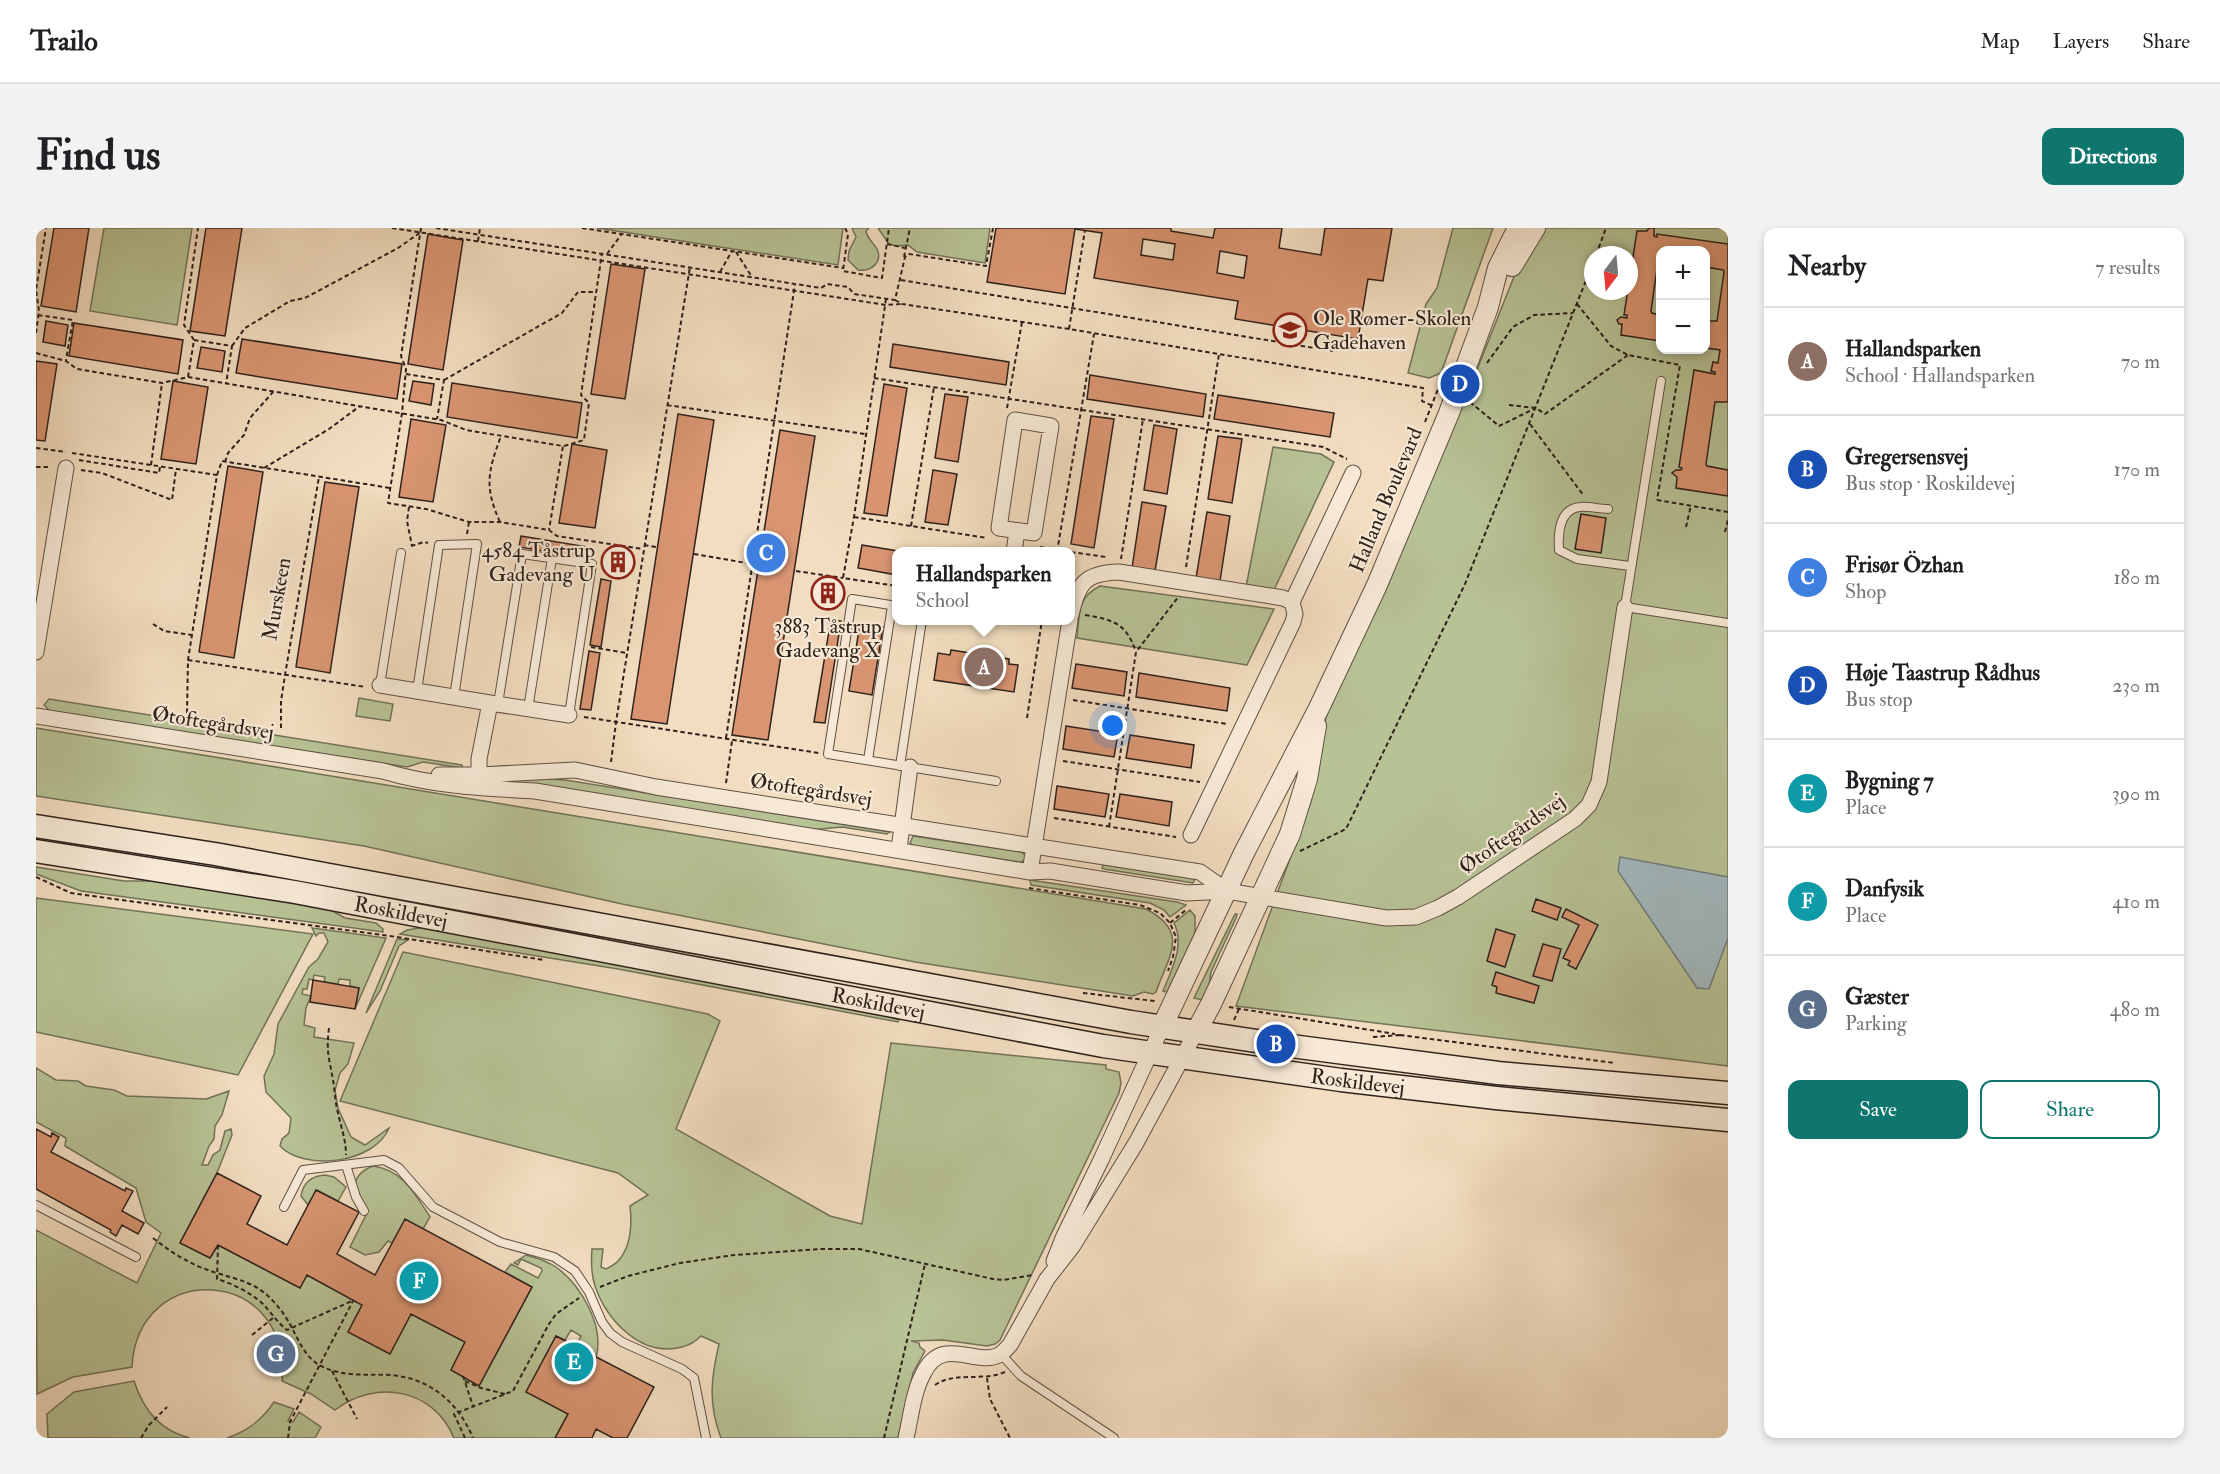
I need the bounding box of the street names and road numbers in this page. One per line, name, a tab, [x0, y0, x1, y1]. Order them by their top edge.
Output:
street label: Halland Boulevard	[1343, 423, 1429, 577]
street label: Murskeen	[256, 555, 298, 643]
street label: Øtoftegårdsvej	[150, 700, 276, 746]
street label: Øtoftegårdsvej	[748, 767, 874, 813]
street label: Øtoftegårdsvej	[1454, 788, 1570, 880]
street label: Roskildevej	[352, 890, 450, 934]
street label: Roskildevej	[829, 981, 927, 1025]
street label: Roskildevej	[1309, 1062, 1406, 1101]

